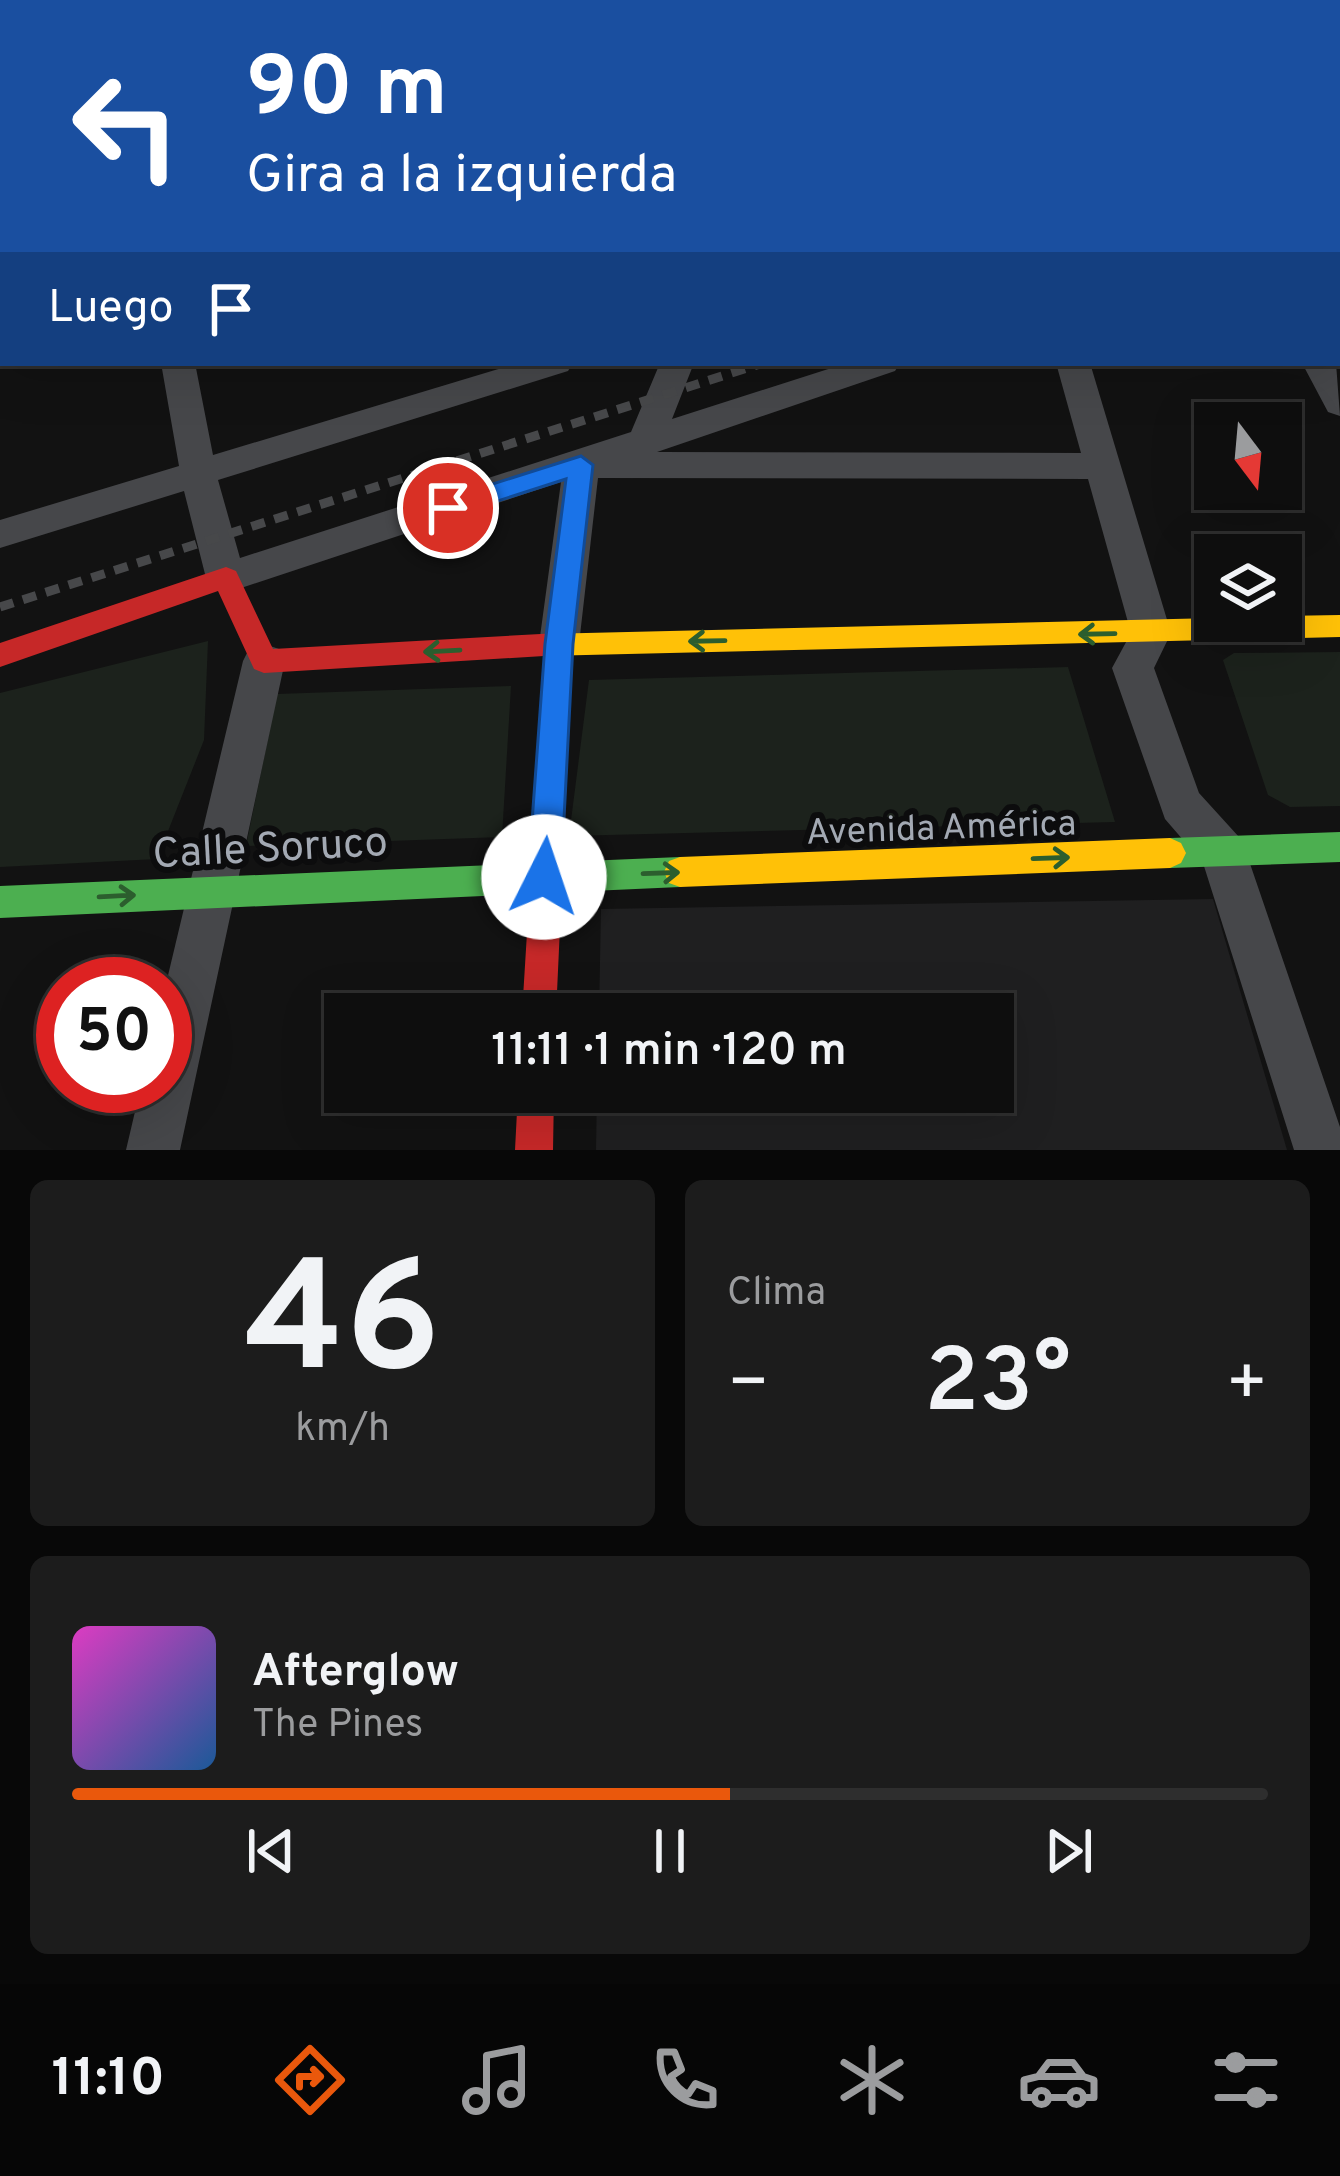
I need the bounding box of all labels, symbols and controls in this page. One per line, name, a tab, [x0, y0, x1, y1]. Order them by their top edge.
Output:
text: 90 m	[246, 39, 448, 145]
icon: left	[48, 48, 204, 204]
text: Gira a la izquierda	[246, 143, 677, 212]
icon: arrive	[198, 276, 264, 342]
text: Luego	[48, 281, 174, 338]
north arrow	[1194, 402, 1302, 510]
map controls	[1194, 402, 1302, 642]
pin	[397, 457, 499, 559]
icon: arrive	[415, 475, 481, 541]
button: layers	[1194, 534, 1302, 642]
one-way arrow	[1078, 622, 1117, 645]
one-way arrow	[688, 630, 727, 653]
one-way arrow	[423, 640, 462, 663]
street label: Avenida América	[805, 802, 1077, 858]
position arrow	[481, 814, 607, 940]
street label: Calle Soruco	[151, 818, 389, 883]
one-way arrow	[1031, 846, 1070, 869]
one-way arrow	[641, 861, 680, 884]
one-way arrow	[97, 884, 136, 907]
speed limit sign: 50	[36, 957, 192, 1113]
text: 11:11 · 1 min · 120 m	[491, 1024, 847, 1081]
text: 46	[244, 1229, 441, 1427]
text: Clima	[727, 1270, 826, 1319]
text: 23°	[924, 1330, 1071, 1443]
text: −	[727, 1345, 770, 1428]
text: +	[1225, 1345, 1268, 1428]
text: km/h	[295, 1406, 390, 1455]
text: Afterglow	[252, 1645, 459, 1702]
text: The Pines	[252, 1702, 423, 1751]
icon: previous	[238, 1818, 304, 1884]
icon: pause	[637, 1818, 703, 1884]
icon: next	[1036, 1818, 1102, 1884]
icon: directions	[268, 2038, 352, 2122]
icon: music	[455, 2038, 539, 2122]
icon: phone	[643, 2038, 727, 2122]
icon: climate	[830, 2038, 914, 2122]
icon: car	[1017, 2038, 1101, 2122]
icon: filters	[1204, 2038, 1288, 2122]
text: 11:10	[52, 2046, 165, 2115]

